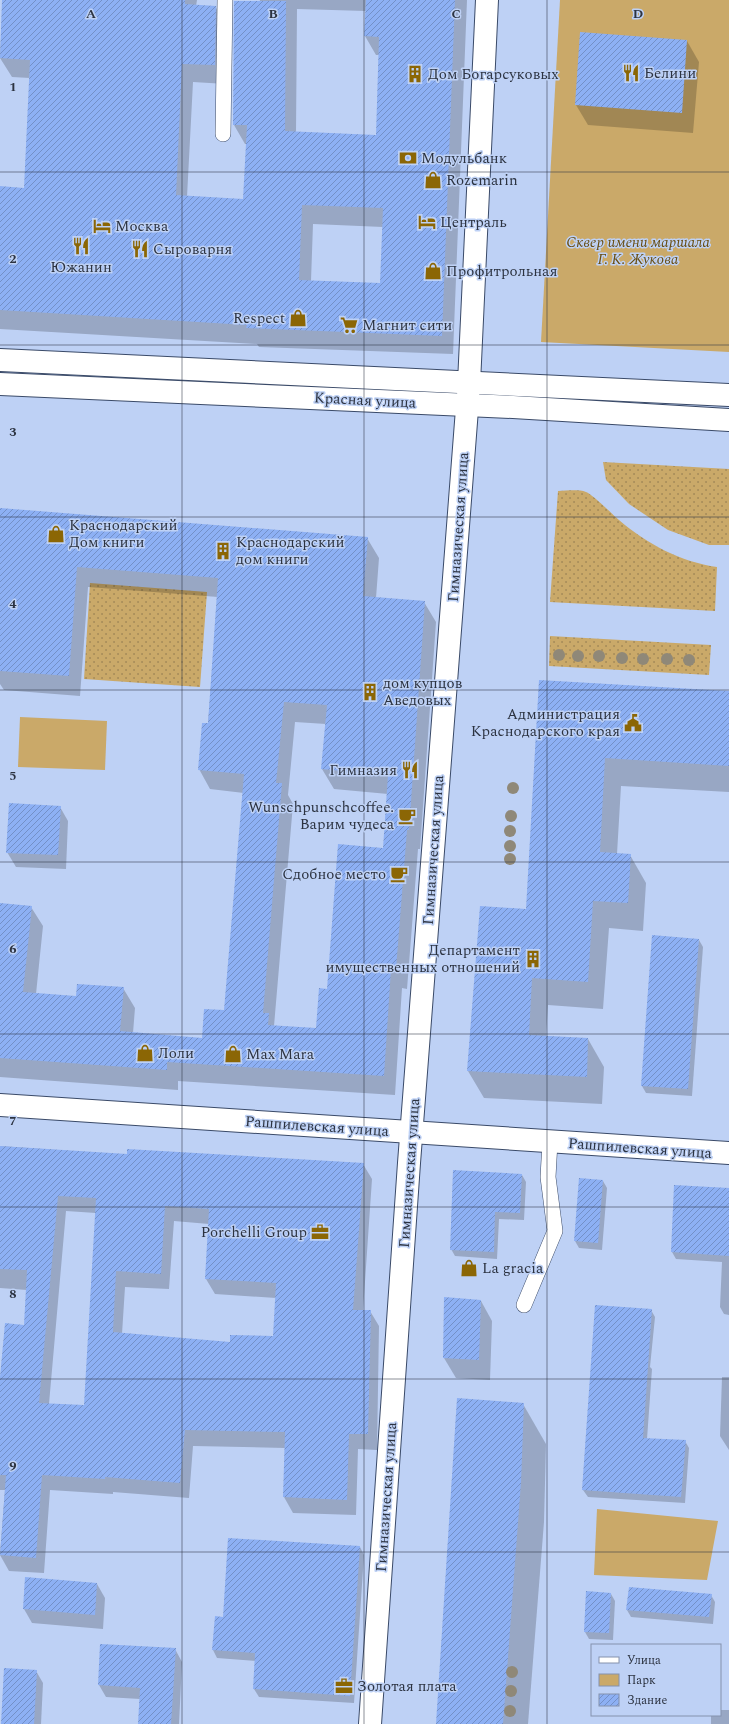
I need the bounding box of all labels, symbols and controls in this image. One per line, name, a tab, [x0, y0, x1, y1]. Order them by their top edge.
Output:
text: A	[86, 4, 96, 24]
text: B	[268, 4, 278, 24]
text: C	[451, 4, 461, 24]
text: D	[633, 4, 643, 24]
place label: Белини	[644, 62, 696, 85]
place label: Дом Богарсуковых	[428, 63, 559, 86]
restaurant icon: Белини	[621, 63, 641, 83]
building icon: Дом Богарсуковых	[405, 64, 425, 84]
text: 1	[9, 77, 17, 97]
place label: Модульбанк	[421, 147, 507, 170]
bank icon: Модульбанк	[398, 148, 418, 168]
place label: Rozemarin	[446, 169, 518, 192]
shop icon: Rozemarin	[423, 170, 443, 190]
place label: Централь	[440, 211, 507, 234]
hotel icon: Централь	[417, 212, 437, 232]
place label: Москва	[115, 215, 169, 238]
hotel icon: Москва	[92, 216, 112, 236]
park label: Сквер имени маршала Г. К. Жукова	[566, 231, 710, 271]
restaurant icon: Южанин	[71, 236, 91, 256]
place label: Сыроварня	[153, 238, 232, 261]
restaurant icon: Сыроварня	[130, 239, 150, 259]
text: 2	[9, 249, 17, 269]
place label: Южанин	[50, 256, 112, 279]
place label: Профитрольная	[446, 260, 557, 283]
shop icon: Профитрольная	[423, 261, 443, 281]
place label: Respect	[233, 307, 285, 330]
shop icon: Respect	[288, 308, 308, 328]
place label: Магнит сити	[362, 314, 452, 337]
supermarket icon: Магнит сити	[339, 315, 359, 335]
street label: Красная улица	[313, 386, 417, 415]
text: 3	[9, 422, 17, 442]
street label: Гимназическая улица	[442, 451, 475, 603]
place label: Краснодарский Дом книги	[69, 514, 177, 554]
shop icon: Краснодарский Дом книги	[46, 524, 66, 544]
place label: Краснодарский дом книги	[236, 531, 344, 571]
building icon: Краснодарский дом книги	[213, 541, 233, 561]
text: 4	[9, 594, 17, 614]
place label: дом купцов Аведовых	[383, 672, 463, 712]
building icon: дом купцов Аведовых	[360, 682, 380, 702]
place label: Администрация Краснодарского края	[471, 703, 620, 743]
public building icon: Администрация Краснодарского края	[623, 713, 643, 733]
place label: Гимназия	[329, 759, 397, 782]
restaurant icon: Гимназия	[400, 760, 420, 780]
text: 5	[9, 766, 17, 786]
street label: Гимназическая улица	[417, 774, 450, 926]
place label: Wunschpunschcoffee. Варим чудеса	[248, 796, 395, 836]
cafe icon: Wunschpunschcoffee. Варим чудеса	[397, 806, 417, 826]
place label: Сдобное место	[282, 863, 386, 886]
cafe icon: Сдобное место	[389, 864, 409, 884]
text: 6	[9, 939, 17, 959]
place label: Департамент имущественных отношений	[326, 939, 520, 979]
building icon: Департамент имущественных отношений	[523, 949, 543, 969]
place label: Лоли	[158, 1042, 194, 1065]
shop icon: Лоли	[135, 1043, 155, 1063]
place label: Max Mara	[246, 1043, 315, 1066]
shop icon: Max Mara	[223, 1044, 243, 1064]
street label: Гимназическая улица	[393, 1097, 426, 1249]
street label: Рашпилевская улица	[244, 1110, 390, 1143]
text: 7	[9, 1111, 17, 1131]
street label: Рашпилевская улица	[567, 1132, 713, 1165]
place label: Porchelli Group	[201, 1221, 307, 1244]
office icon: Porchelli Group	[310, 1222, 330, 1242]
place label: La gracia	[482, 1257, 544, 1280]
shop icon: La gracia	[459, 1258, 479, 1278]
text: 8	[9, 1284, 17, 1304]
street label: Гимназическая улица	[370, 1421, 403, 1573]
text: 9	[9, 1456, 17, 1476]
legend	[591, 1644, 721, 1716]
text: Улица	[627, 1651, 661, 1670]
text: Парк	[627, 1671, 656, 1690]
place label: Золотая плата	[357, 1675, 457, 1698]
office icon: Золотая плата	[334, 1676, 354, 1696]
text: Здание	[627, 1691, 667, 1710]

